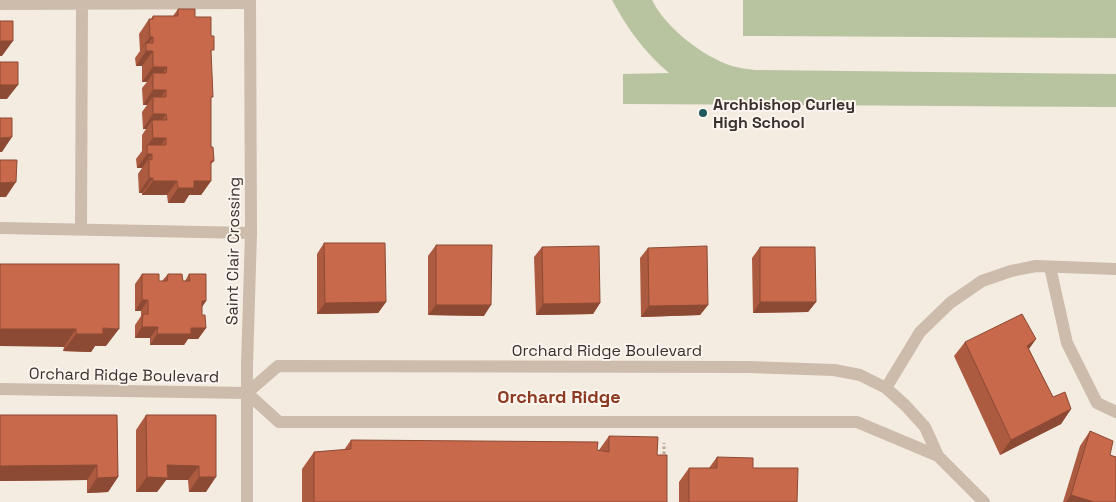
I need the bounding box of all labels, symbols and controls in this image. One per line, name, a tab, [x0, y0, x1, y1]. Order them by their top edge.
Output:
place label: Archbishop Curley High School	[713, 94, 855, 133]
marker: Archbishop Curley High School	[697, 107, 709, 119]
street label: Saint Clair Crossing	[221, 177, 245, 325]
street label: Orchard Ridge Boulevard	[512, 340, 702, 361]
street label: Orchard Ridge Boulevard	[29, 363, 219, 387]
district label: Orchard Ridge	[497, 385, 621, 408]

